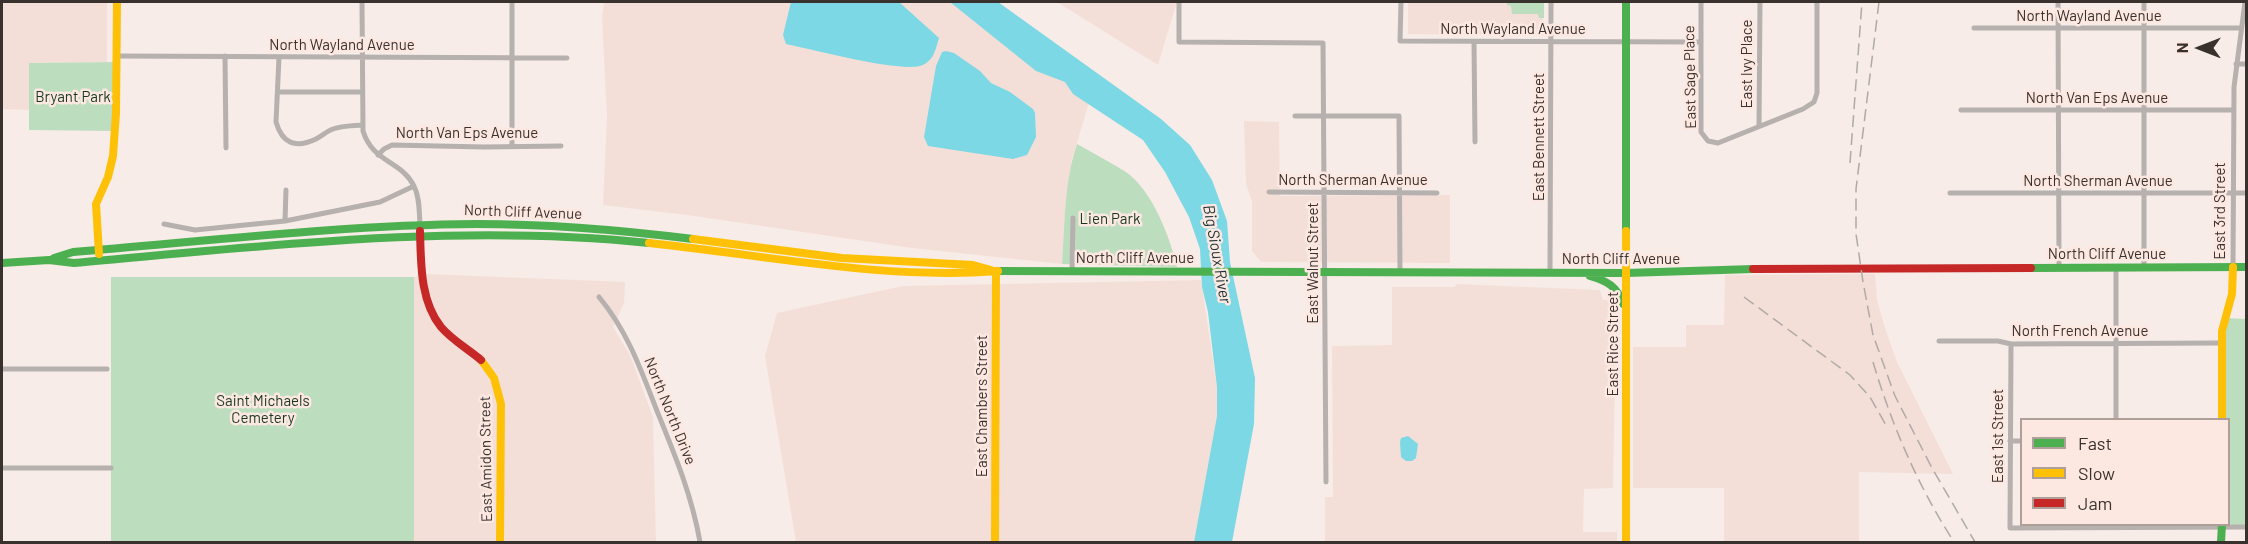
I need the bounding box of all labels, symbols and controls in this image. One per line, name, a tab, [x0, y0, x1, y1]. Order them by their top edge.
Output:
street label: North Wayland Avenue	[2016, 7, 2162, 25]
north arrow	[2170, 18, 2230, 78]
street label: East Ivy Place	[1738, 19, 1756, 109]
street label: North Wayland Avenue	[1440, 20, 1586, 38]
street label: East Sage Place	[1680, 25, 1700, 129]
street label: North Wayland Avenue	[269, 36, 415, 54]
text: N	[2172, 43, 2191, 53]
street label: East Bennett Street	[1530, 73, 1548, 201]
park label: Bryant Park	[35, 88, 111, 106]
street label: North Van Eps Avenue	[2026, 89, 2168, 107]
street label: North Van Eps Avenue	[396, 124, 538, 142]
street label: East 3rd Street	[2211, 162, 2229, 260]
street label: North Sherman Avenue	[1278, 171, 1428, 189]
street label: North Sherman Avenue	[2023, 172, 2173, 190]
street label: North Cliff Avenue	[464, 201, 582, 223]
street label: East Walnut Street	[1304, 202, 1322, 324]
water label: Big Sioux River	[1199, 203, 1235, 305]
park label: Lien Park	[1080, 210, 1140, 228]
street label: North Cliff Avenue	[2048, 245, 2166, 263]
street label: North Cliff Avenue	[1076, 249, 1194, 267]
street label: North Cliff Avenue	[1562, 250, 1680, 268]
street label: East Rice Street	[1604, 291, 1622, 397]
street label: North French Avenue	[2012, 322, 2148, 340]
street label: East Chambers Street	[973, 335, 991, 477]
street label: North North Drive	[640, 355, 700, 467]
street label: East 1st Street	[1989, 389, 2007, 483]
park label: Saint Michaels Cemetery	[216, 392, 310, 427]
street label: East Amidon Street	[476, 396, 496, 522]
legend	[2020, 418, 2230, 526]
text: Fast	[2078, 432, 2112, 454]
text: Slow	[2078, 462, 2115, 484]
text: Jam	[2078, 492, 2112, 514]

